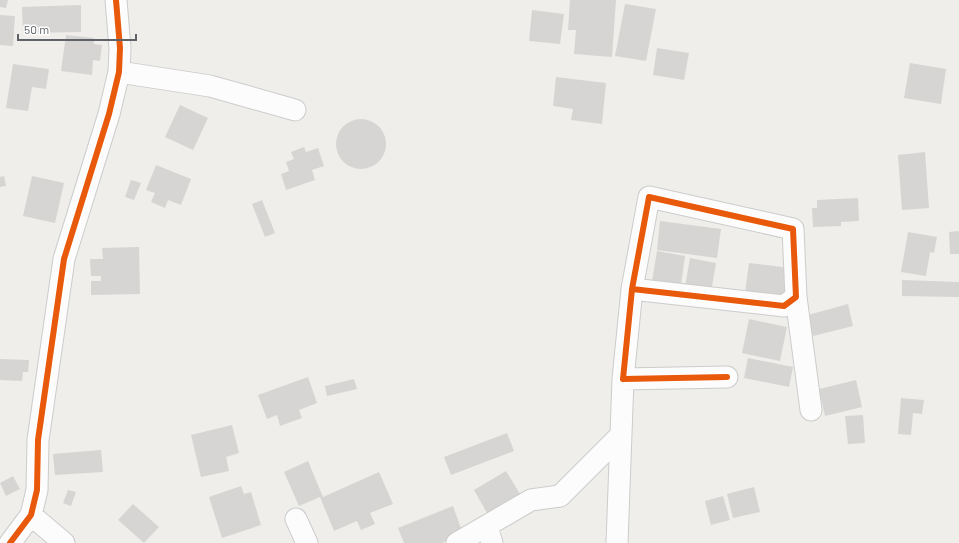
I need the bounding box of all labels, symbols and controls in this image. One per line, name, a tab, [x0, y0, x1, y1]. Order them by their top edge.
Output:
scale bar	[18, 16, 136, 42]
text: 50 m	[24, 22, 49, 36]

